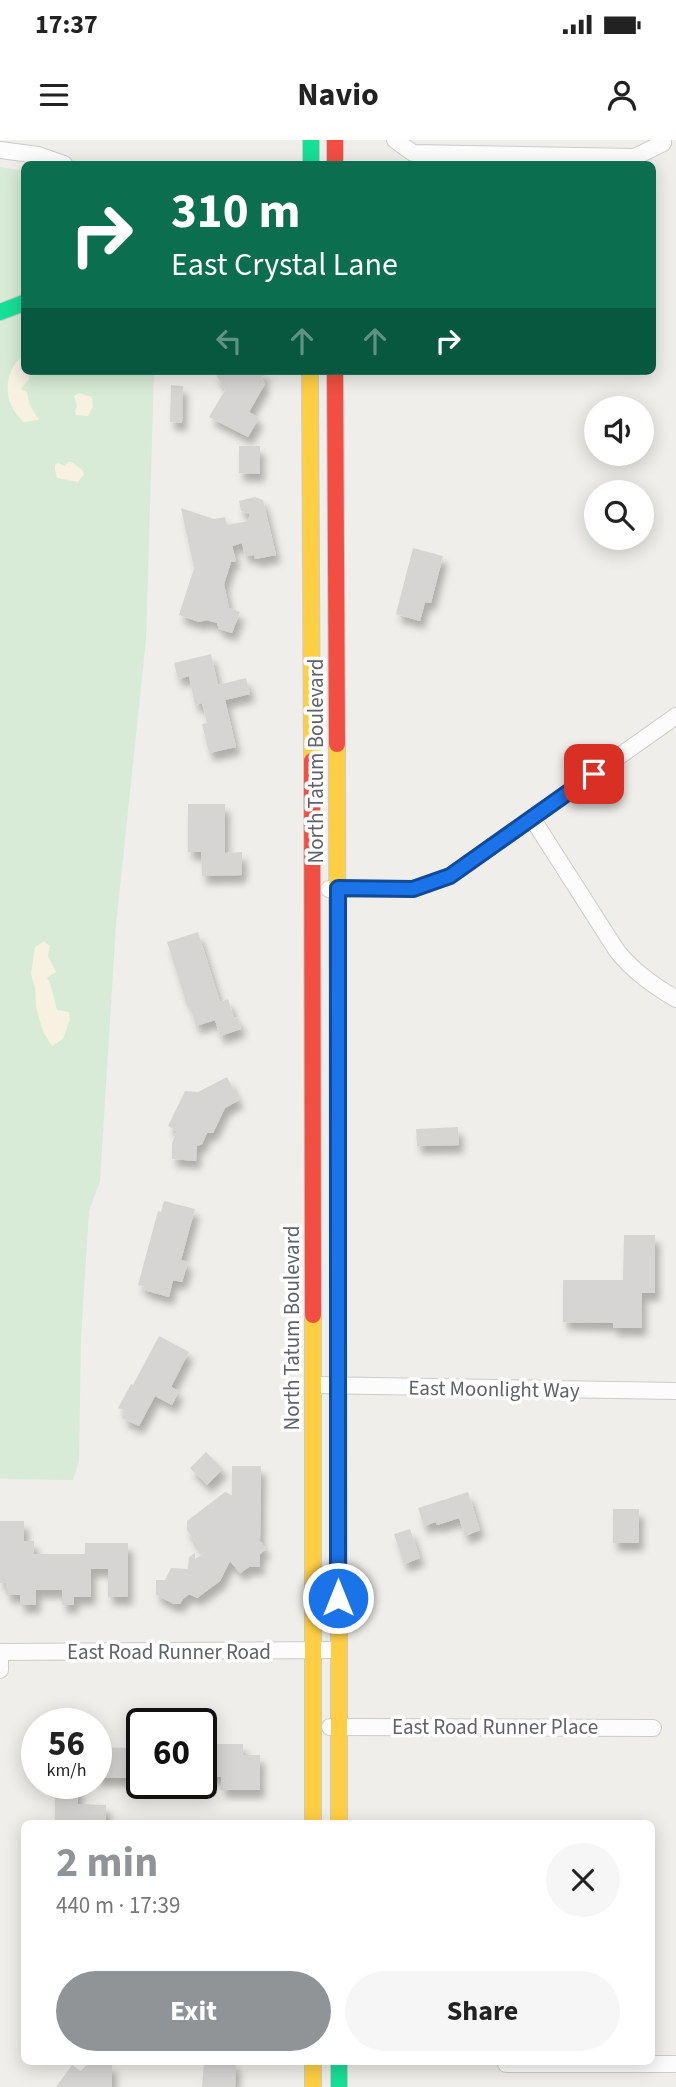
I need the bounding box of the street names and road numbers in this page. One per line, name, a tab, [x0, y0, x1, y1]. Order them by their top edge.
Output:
street label: North Tatum Boulevard	[301, 659, 331, 863]
street label: North Tatum Boulevard	[277, 1226, 307, 1430]
street label: East Moonlight Way	[408, 1373, 580, 1405]
street label: East Road Runner Road	[67, 1637, 271, 1667]
street label: East Road Runner Place	[392, 1712, 598, 1742]

